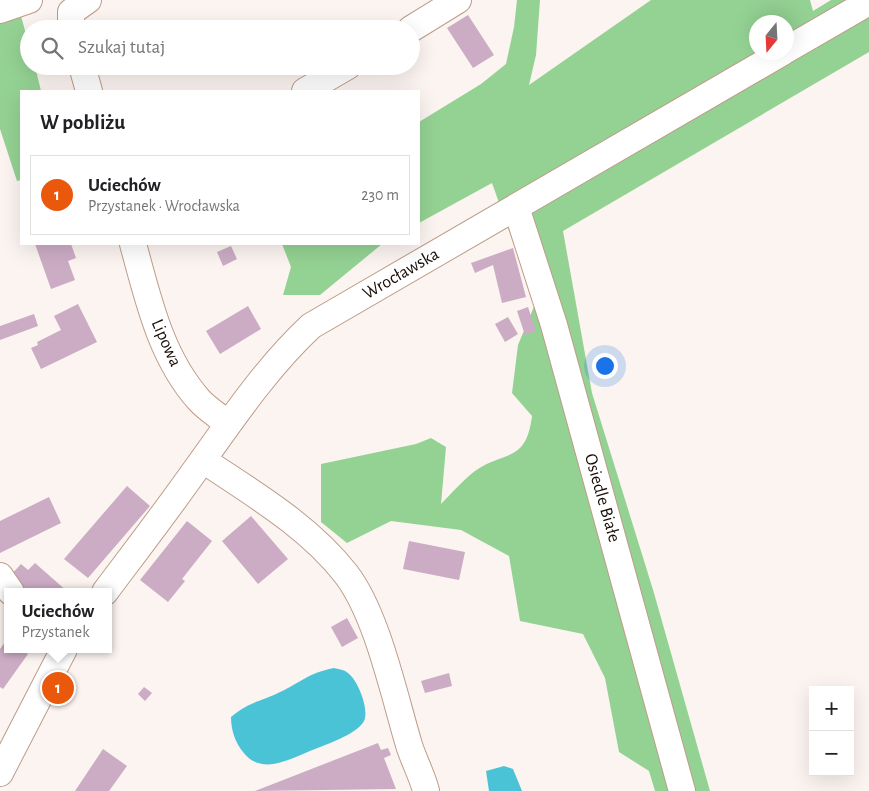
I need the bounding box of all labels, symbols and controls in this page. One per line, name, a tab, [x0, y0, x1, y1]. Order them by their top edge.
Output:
north arrow	[749, 15, 794, 60]
search box	[20, 20, 420, 75]
icon: search	[38, 34, 66, 62]
text: Szukaj tutaj	[78, 38, 165, 57]
text: W pobliżu	[40, 112, 125, 133]
text: Uciechów	[88, 176, 161, 195]
text: 1	[54, 187, 60, 203]
text: 230 m	[361, 187, 399, 203]
text: Przystanek · Wrocławska	[88, 198, 240, 214]
street label: Wrocławska	[360, 245, 442, 303]
street label: Lipowa	[148, 317, 184, 369]
your location	[592, 353, 618, 379]
street label: Osiedle Białe	[581, 452, 623, 544]
popup	[4, 588, 112, 653]
text: Uciechów	[22, 602, 94, 621]
text: Przystanek	[22, 624, 89, 640]
pin: 1	[42, 669, 74, 707]
map controls	[809, 686, 854, 776]
button: +	[809, 686, 854, 731]
button: −	[809, 731, 854, 776]

